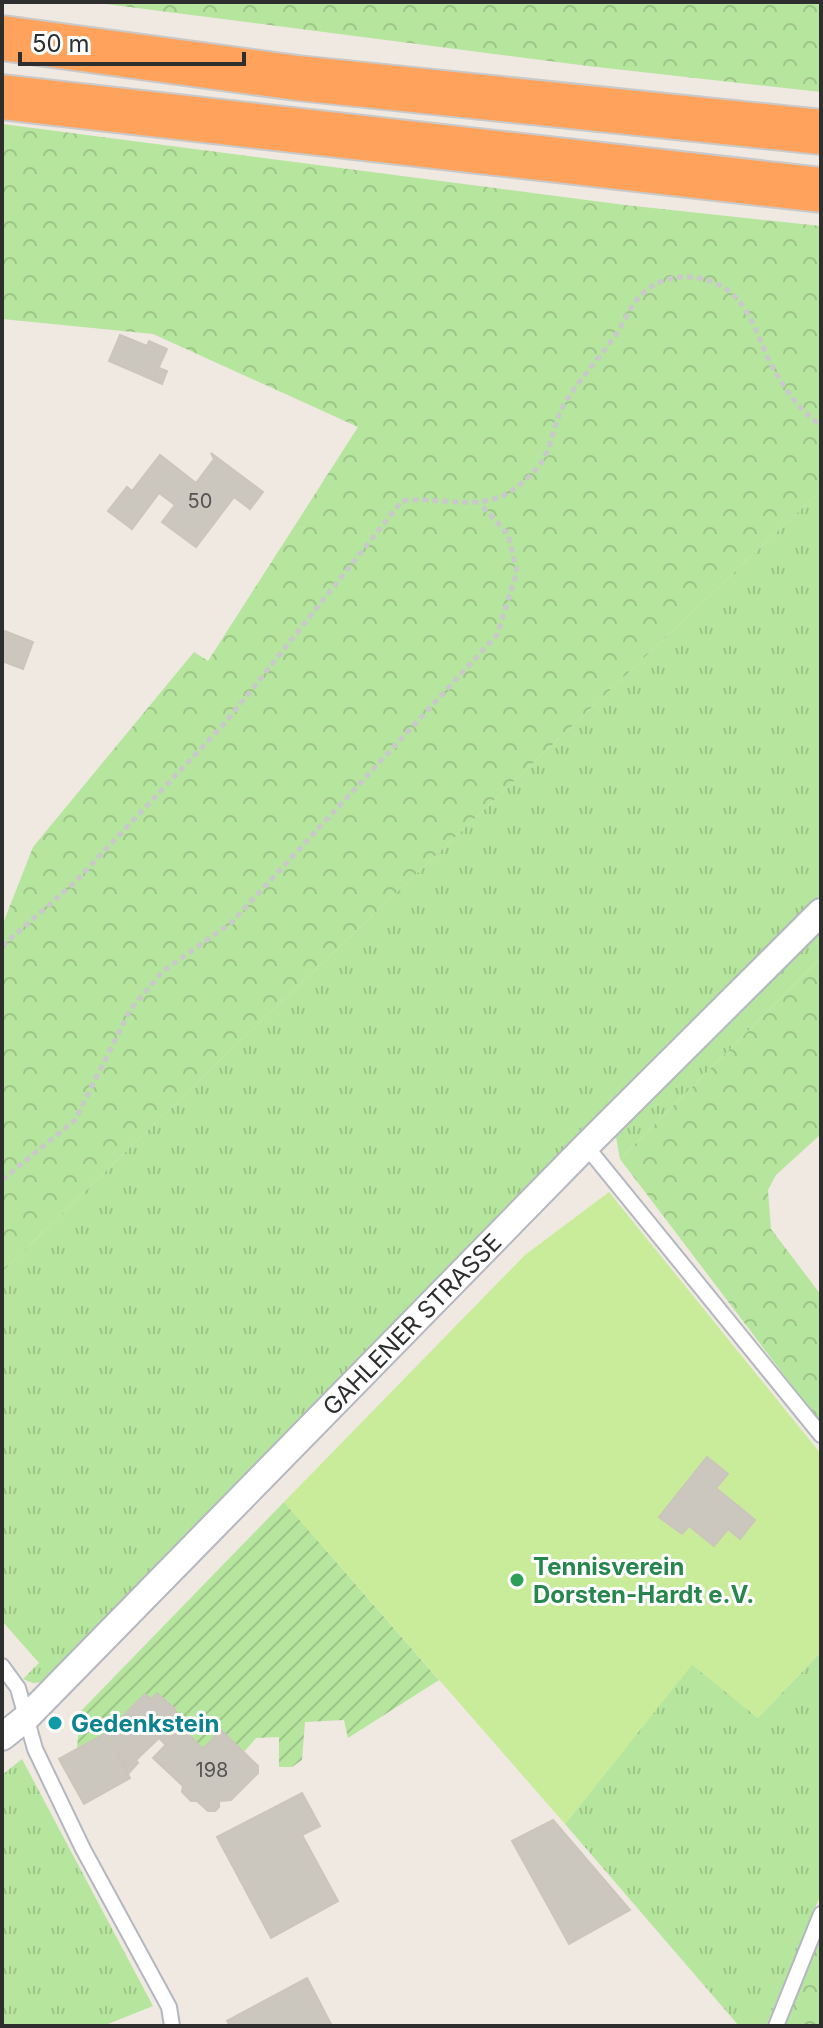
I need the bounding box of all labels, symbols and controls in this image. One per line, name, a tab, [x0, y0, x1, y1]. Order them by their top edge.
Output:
scale bar	[20, 16, 244, 66]
text: 50 m	[32, 29, 90, 58]
house number: 50	[188, 489, 212, 513]
street label: GAHLENER STRASSE	[316, 1227, 507, 1421]
place label: Tennisverein Dorsten-Hardt e.V.	[533, 1552, 754, 1609]
marker: Tennisverein Dorsten-Hardt e.V.	[508, 1571, 526, 1589]
place label: Gedenkstein	[71, 1709, 219, 1738]
marker: Gedenkstein	[46, 1714, 64, 1732]
house number: 198	[196, 1758, 228, 1782]

